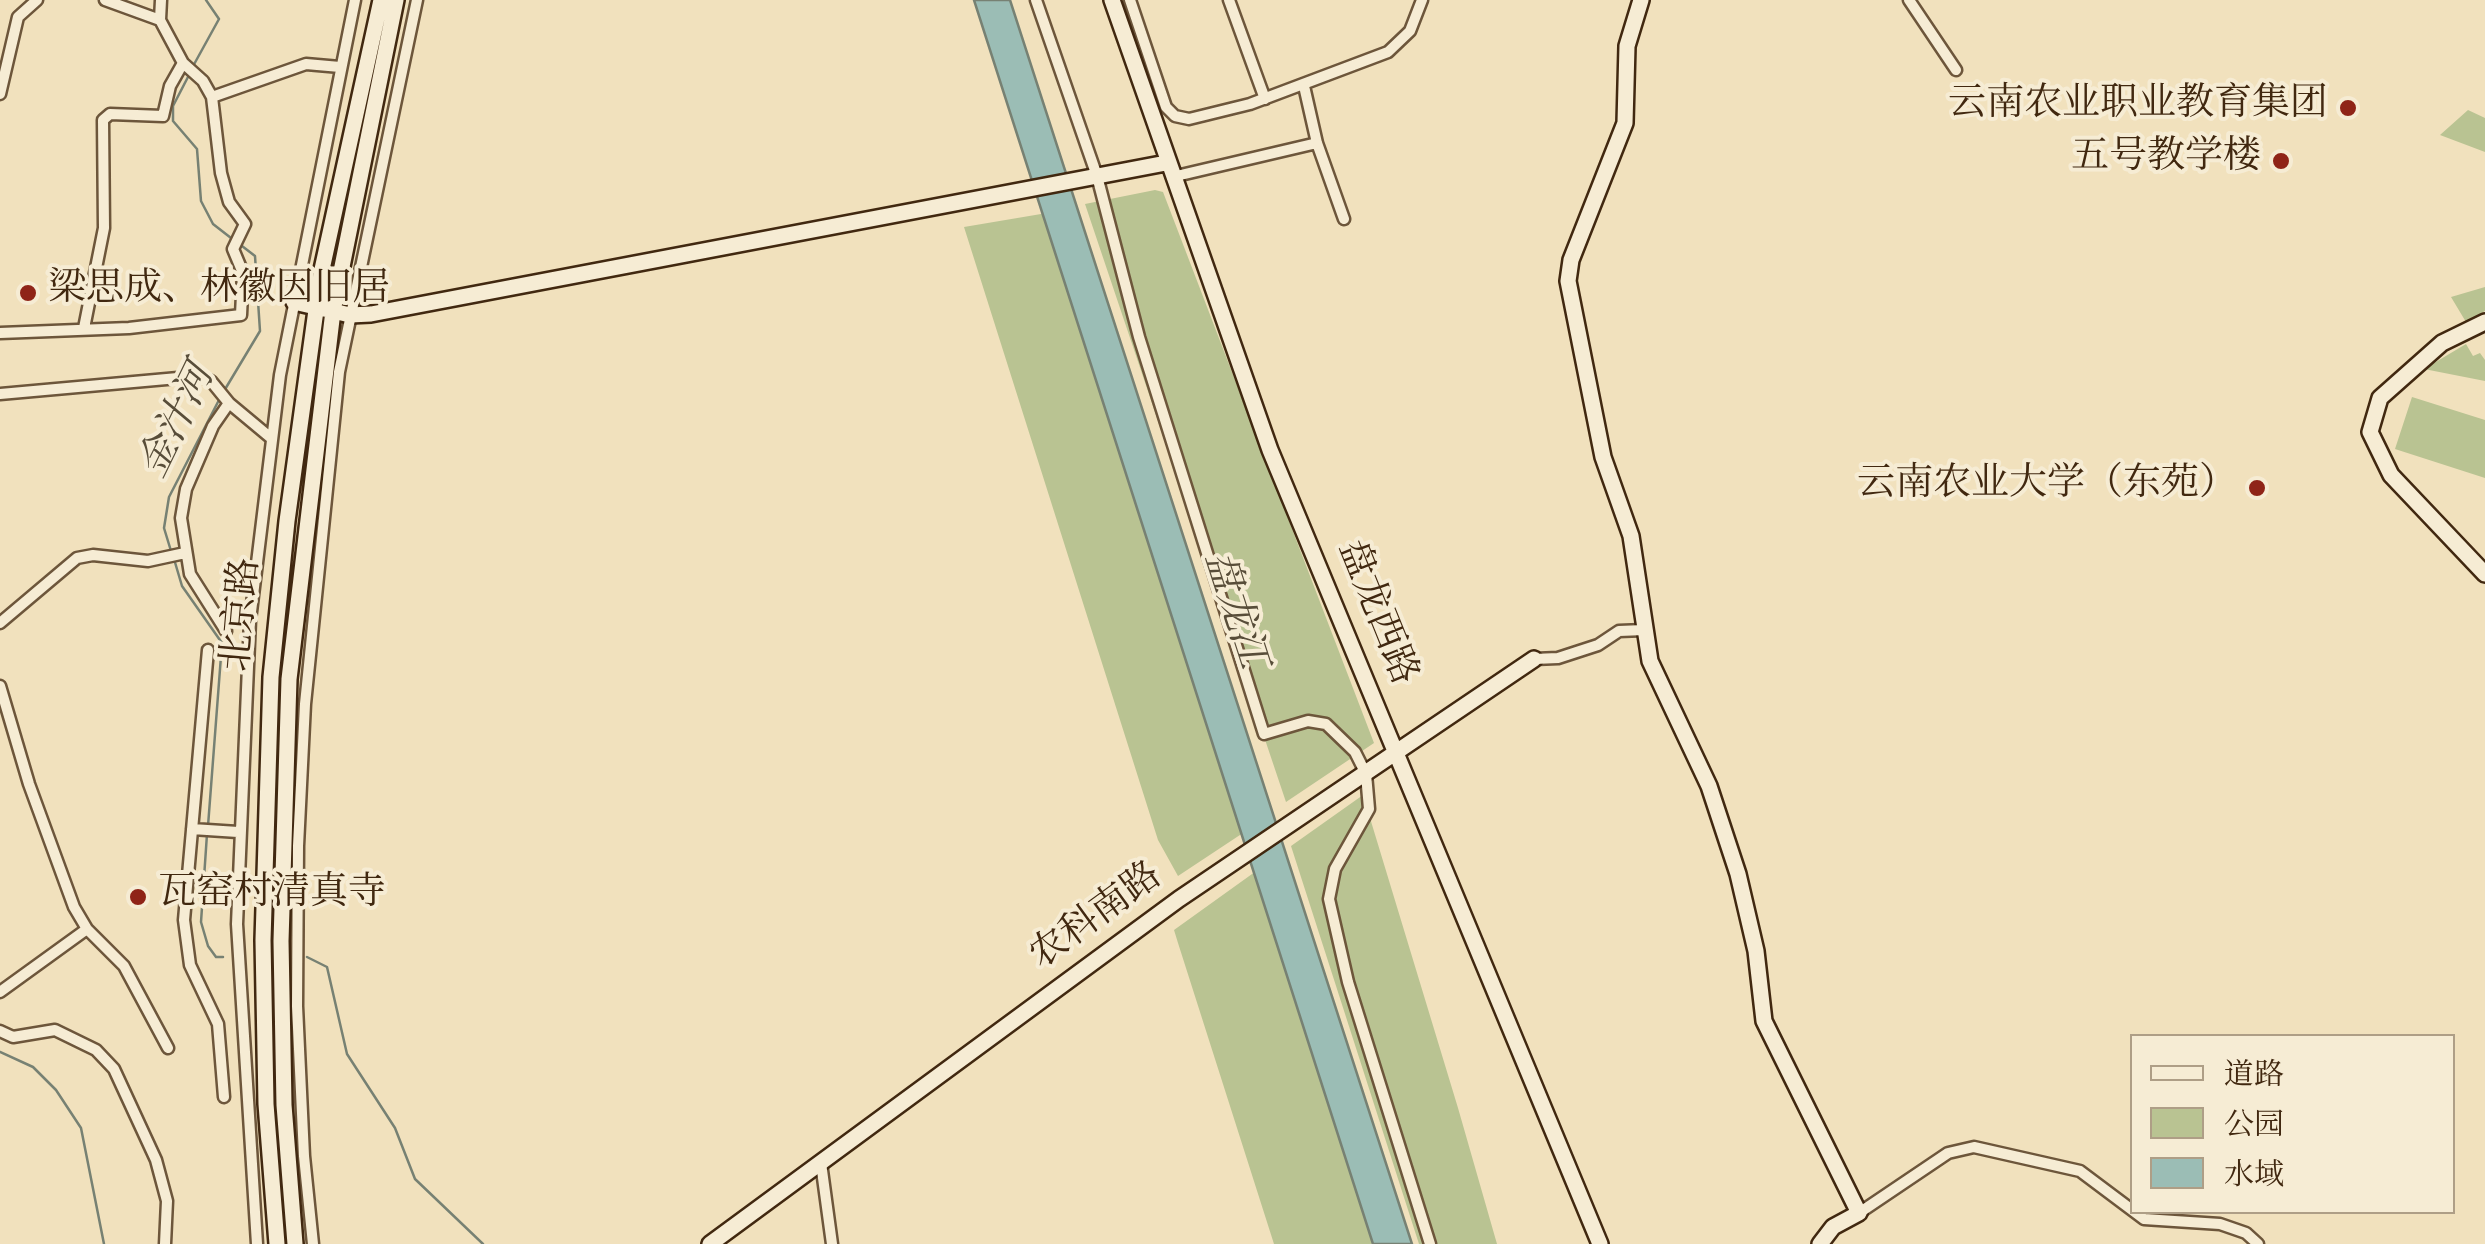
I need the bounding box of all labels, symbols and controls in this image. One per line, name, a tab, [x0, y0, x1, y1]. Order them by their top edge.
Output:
place label: 云南农业职业教育集团	[1948, 85, 2328, 131]
marker: 云南农业职业教育集团	[2337, 97, 2359, 119]
place label: 五号教学楼	[2071, 138, 2261, 184]
marker: 五号教学楼	[2270, 150, 2292, 172]
place label: 梁思成、林徽因旧居	[48, 270, 390, 316]
marker: 梁思成、林徽因旧居	[17, 282, 39, 304]
water label: 金汁河	[133, 359, 229, 487]
place label: 云南农业大学（东苑）	[1857, 465, 2237, 511]
marker: 云南农业大学（东苑）	[2246, 477, 2268, 499]
street label: 盘龙西路	[1324, 535, 1424, 693]
water label: 盘龙江	[1190, 547, 1272, 675]
street label: 北京路	[217, 556, 273, 674]
street label: 农科南路	[1023, 856, 1173, 982]
place label: 瓦窑村清真寺	[158, 874, 386, 920]
marker: 瓦窑村清真寺	[127, 886, 149, 908]
legend	[2130, 1034, 2455, 1214]
text: 道路	[2224, 1055, 2284, 1098]
text: 公园	[2224, 1105, 2284, 1148]
text: 水域	[2224, 1155, 2284, 1198]

